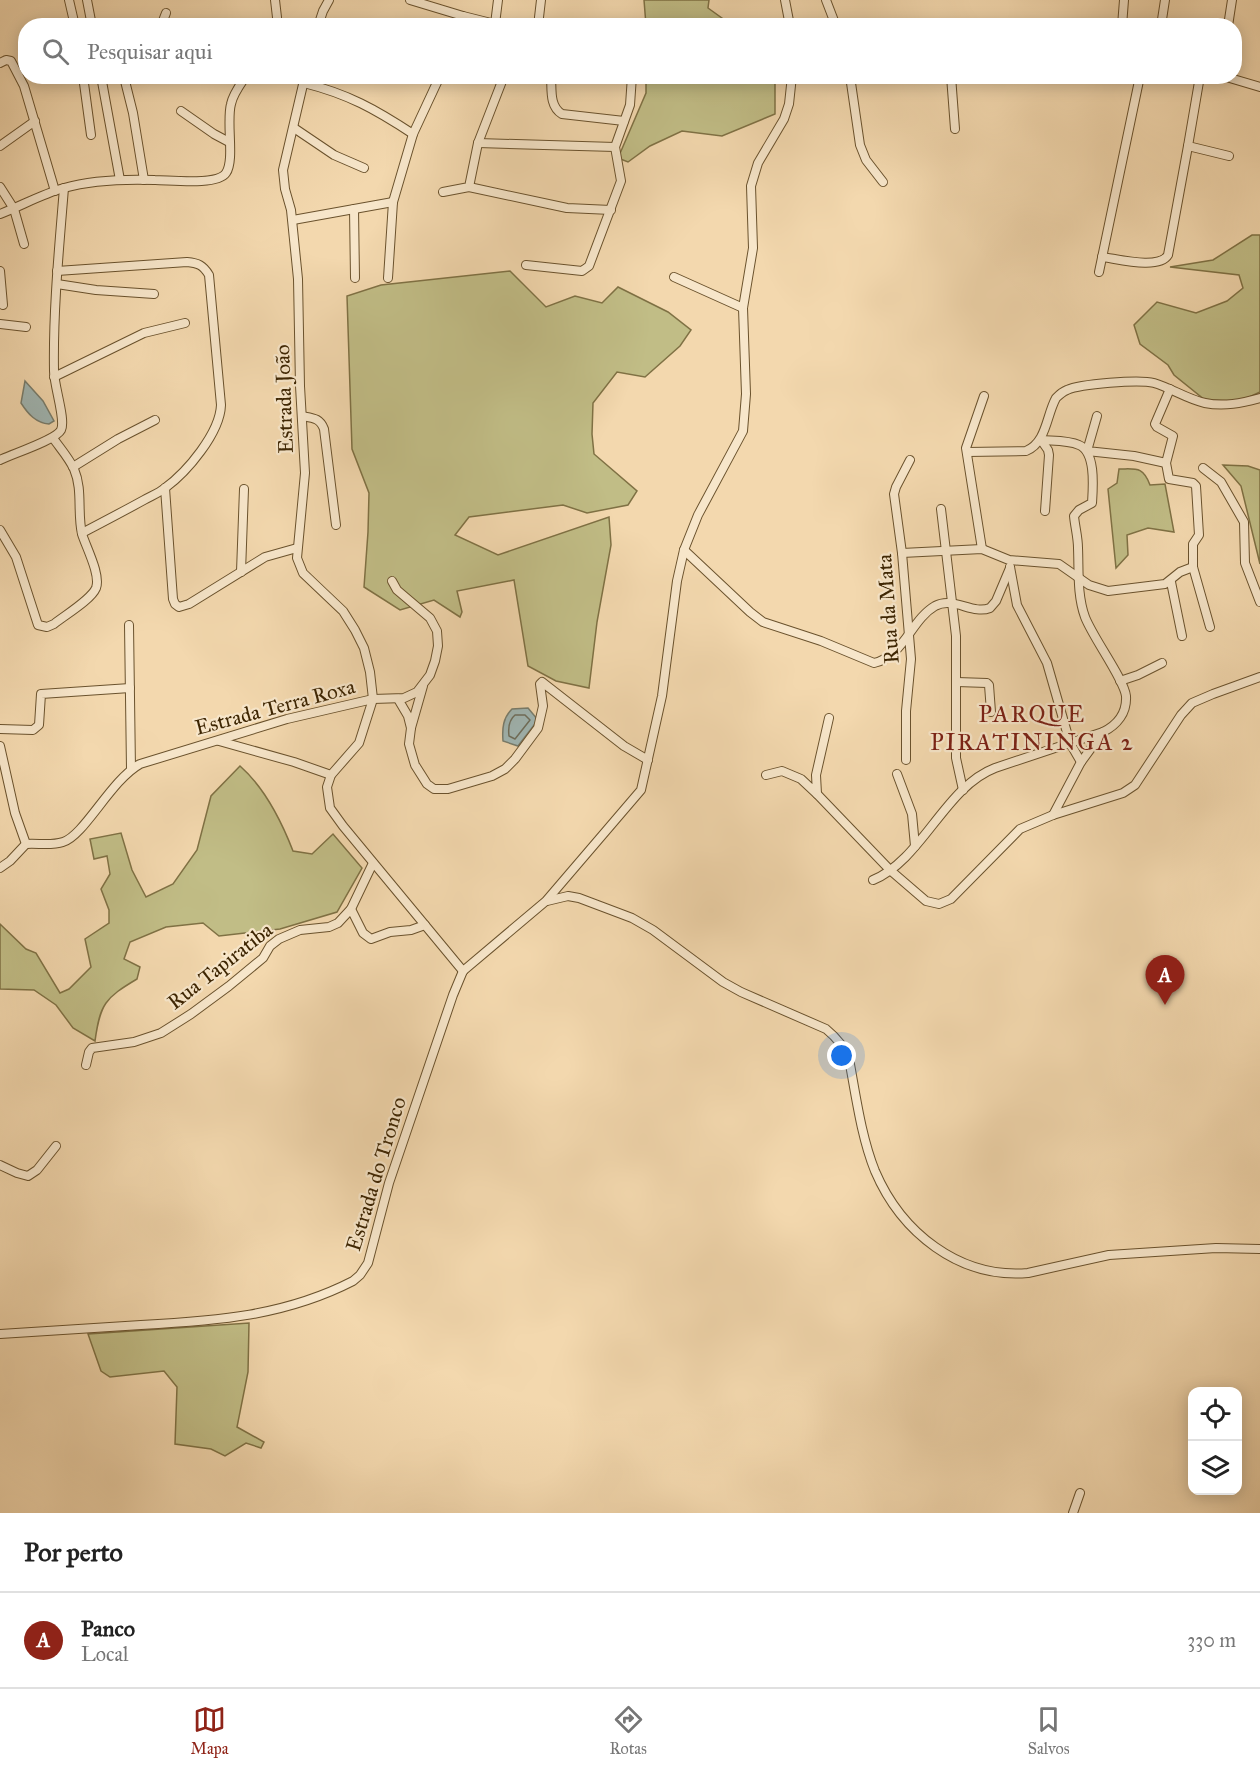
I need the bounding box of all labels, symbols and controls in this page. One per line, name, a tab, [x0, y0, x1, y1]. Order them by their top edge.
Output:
search box	[18, 18, 1242, 84]
icon: search	[39, 35, 72, 68]
text: Pesquisar aqui	[87, 38, 212, 65]
street label: Estrada João	[269, 344, 299, 454]
street label: Rua da Mata	[871, 553, 905, 665]
street label: Estrada Terra Roxa	[192, 673, 358, 741]
district label: PARQUE PIRATININGA 2	[930, 699, 1134, 757]
street label: Rua Tapiratiba	[162, 917, 278, 1015]
pin: A	[1146, 956, 1184, 1005]
your location	[827, 1041, 856, 1070]
street label: Estrada do Tronco	[340, 1093, 412, 1254]
map controls	[1188, 1387, 1242, 1495]
button: locate	[1188, 1387, 1242, 1441]
button: layers	[1188, 1441, 1242, 1495]
text: Por perto	[24, 1536, 123, 1568]
text: Panco	[81, 1615, 135, 1642]
text: A	[37, 1628, 50, 1652]
text: 330 m	[1187, 1628, 1236, 1652]
text: Local	[81, 1642, 128, 1666]
tab: Mapa	[190, 1703, 228, 1758]
tab: Rotas	[609, 1703, 647, 1758]
tab: Salvos	[1028, 1703, 1070, 1758]

